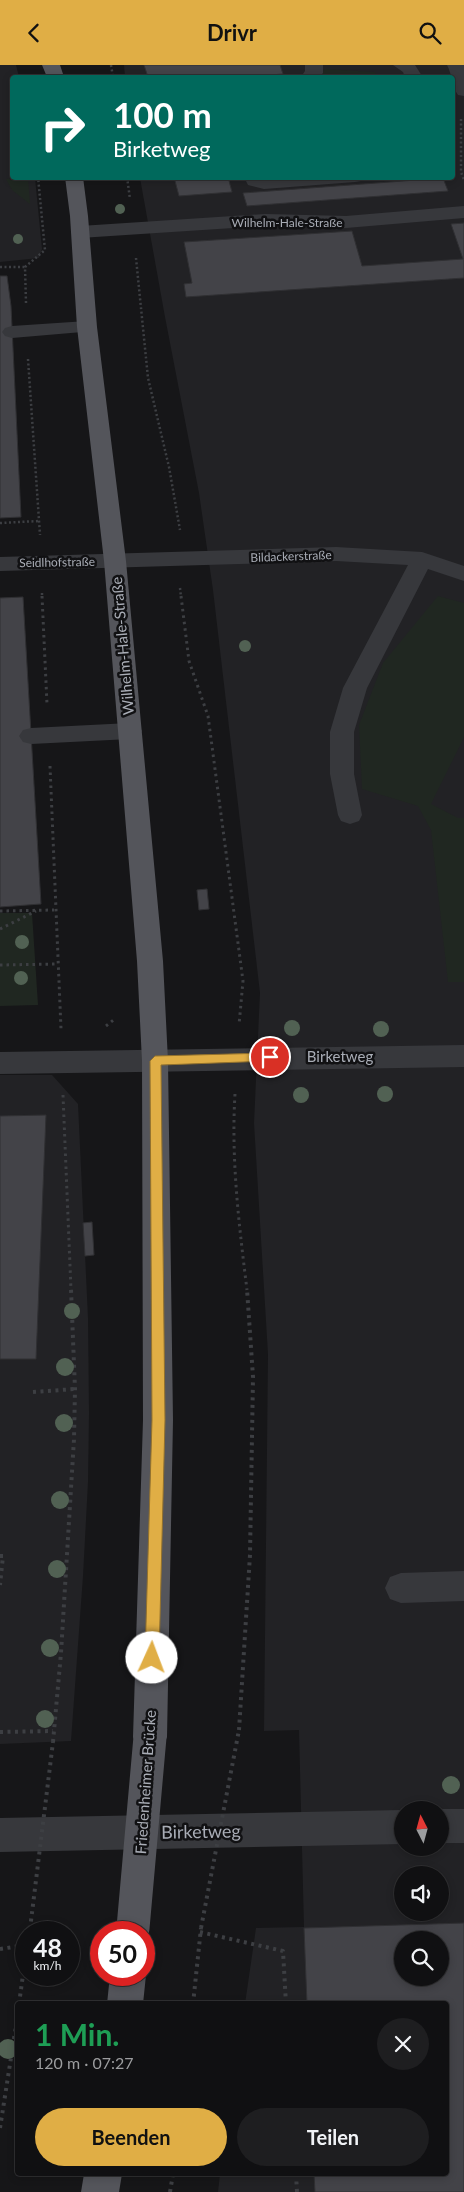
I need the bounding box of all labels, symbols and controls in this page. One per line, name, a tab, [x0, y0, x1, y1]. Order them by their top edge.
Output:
icon: back	[20, 19, 48, 47]
text: Drivr	[207, 19, 257, 46]
icon: search	[416, 19, 444, 47]
text: 100 m	[113, 93, 212, 135]
icon: right	[30, 95, 95, 160]
text: Birketweg	[113, 135, 210, 162]
street label: Wilhelm-Hale-Straße	[232, 215, 342, 230]
street label: Bildackerstraße	[250, 547, 332, 565]
street label: Seidlhofstraße	[19, 554, 95, 570]
street label: Wilhelm-Hale-Straße	[107, 576, 137, 716]
pin	[249, 1036, 291, 1078]
icon: arrive	[256, 1043, 284, 1071]
street label: Birketweg	[307, 1047, 373, 1065]
position arrow	[125, 1631, 177, 1683]
street label: Friedenheimer Brücke	[131, 1709, 159, 1855]
north arrow	[394, 1801, 449, 1856]
map controls	[394, 1801, 449, 1986]
street label: Birketweg	[161, 1819, 241, 1843]
button: sound	[394, 1866, 449, 1921]
speed limit sign: 50	[90, 1921, 155, 1986]
button: search	[394, 1931, 449, 1986]
text: 48	[33, 1932, 62, 1962]
text: km/h	[33, 1958, 62, 1973]
text: 1 Min.	[35, 2016, 120, 2052]
button: close	[377, 2018, 429, 2070]
text: 120 m · 07:27	[35, 2053, 134, 2072]
button: Beenden	[35, 2108, 227, 2166]
button: Teilen	[237, 2108, 429, 2166]

